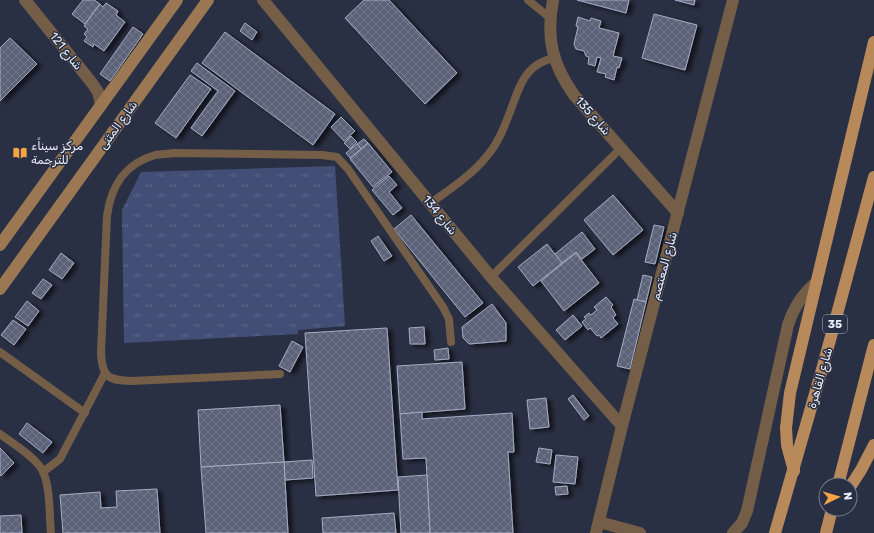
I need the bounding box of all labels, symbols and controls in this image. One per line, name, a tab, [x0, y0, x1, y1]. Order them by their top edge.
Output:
street label: شارع 121	[45, 29, 85, 74]
street label: شارع 135	[571, 94, 614, 139]
street label: شارع المثنى	[96, 98, 142, 153]
place label: مركز سيناًء للترجمة	[31, 137, 83, 168]
library icon: مركز سيناًء للترجمة	[12, 145, 28, 161]
street label: شارع 134	[418, 192, 460, 239]
street label: شارع المعتصم	[648, 230, 682, 302]
road number: 35	[823, 315, 847, 333]
street label: شارع القاهرة	[805, 346, 837, 411]
north arrow	[818, 477, 858, 517]
text: N	[841, 492, 854, 501]

